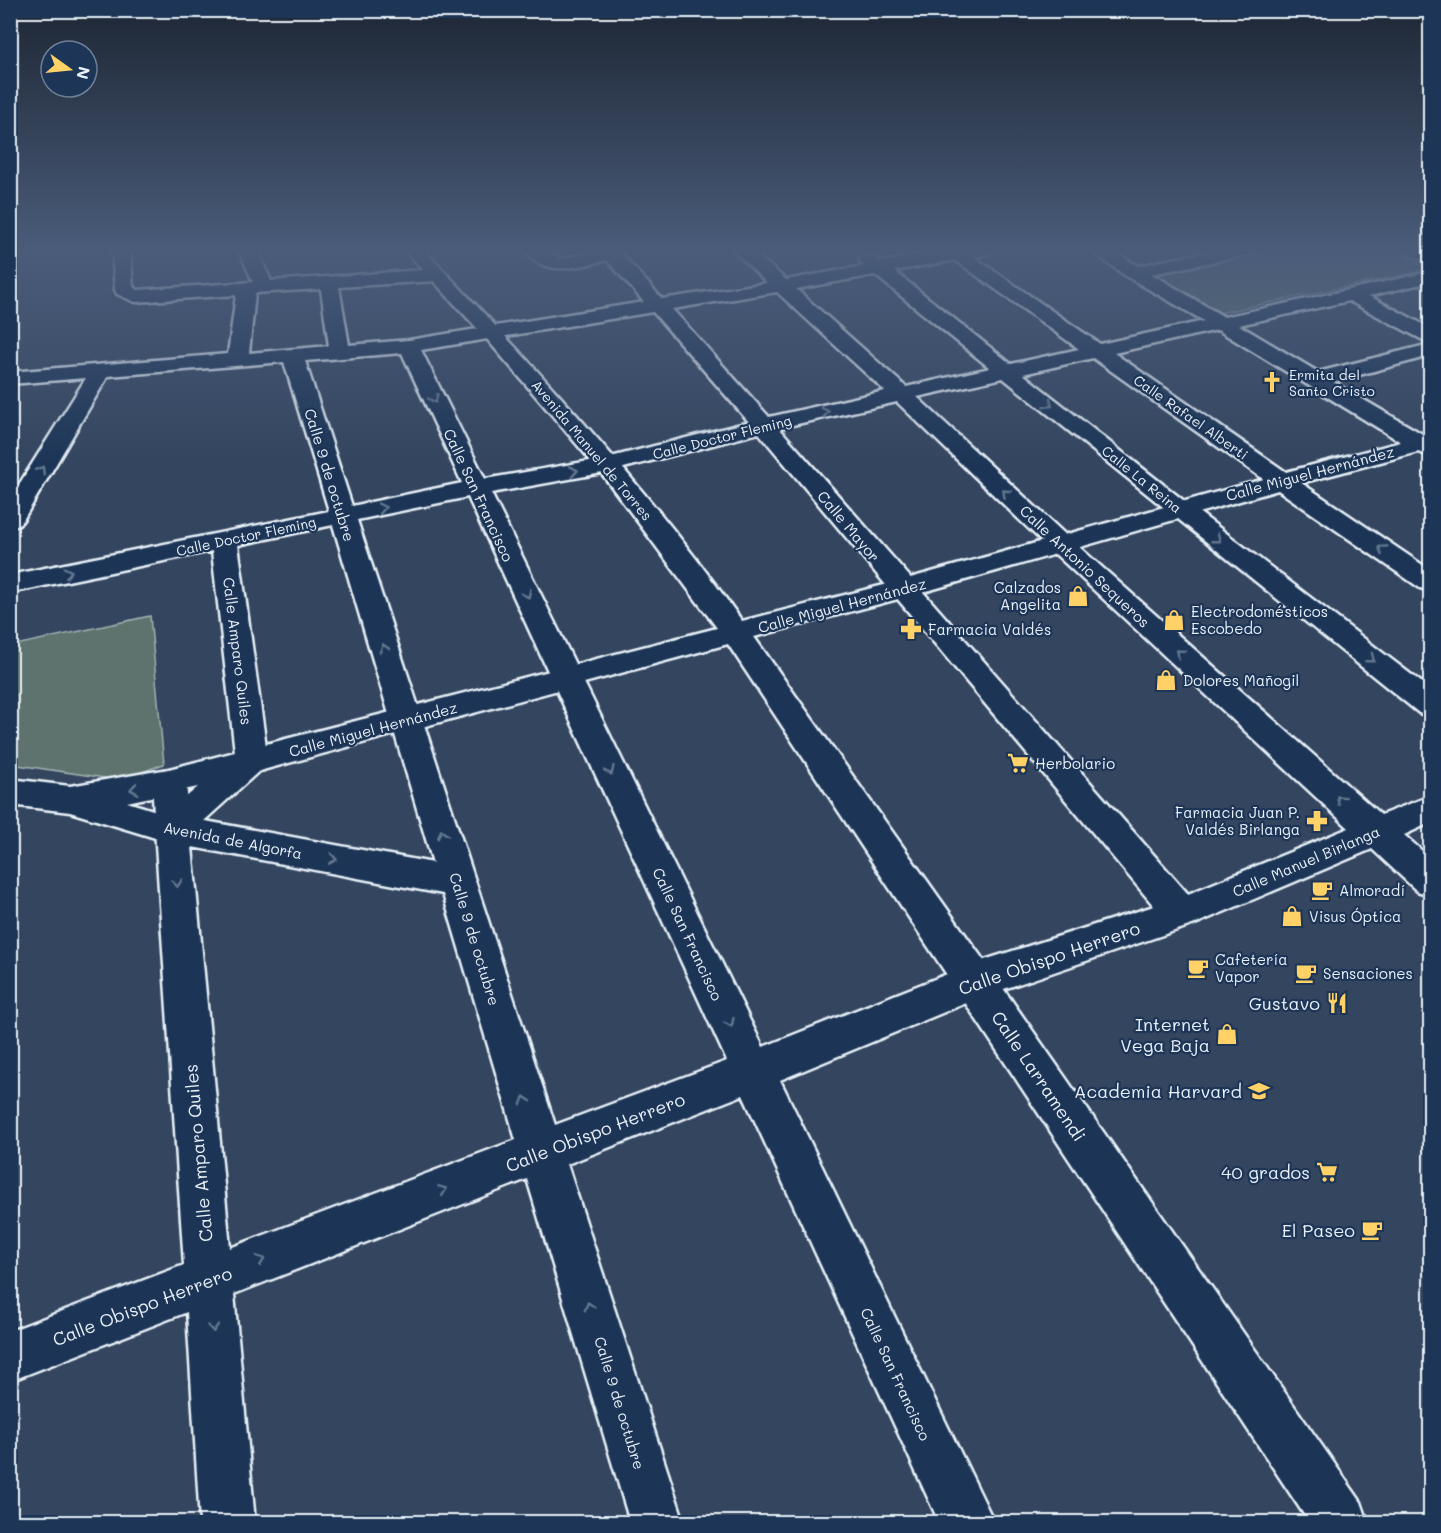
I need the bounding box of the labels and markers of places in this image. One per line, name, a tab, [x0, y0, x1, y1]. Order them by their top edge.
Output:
place label: Ermita del Santo Cristo	[1289, 365, 1375, 400]
church icon: Ermita del Santo Cristo	[1260, 370, 1284, 394]
place label: Calzados Angelita	[994, 577, 1061, 614]
shop icon: Calzados Angelita	[1066, 584, 1090, 608]
place label: Electrodomésticos Escobedo	[1191, 601, 1328, 638]
shop icon: Electrodomésticos Escobedo	[1162, 608, 1186, 632]
pharmacy icon: Farmacia Valdés	[899, 617, 923, 641]
place label: Farmacia Valdés	[928, 619, 1051, 639]
shop icon: Dolores Mañogil	[1154, 668, 1178, 692]
place label: Dolores Mañogil	[1183, 670, 1299, 690]
supermarket icon: Herbolario	[1006, 751, 1030, 775]
place label: Herbolario	[1035, 753, 1115, 773]
place label: Farmacia Juan P. Valdés Birlanga	[1175, 802, 1300, 839]
pharmacy icon: Farmacia Juan P. Valdés Birlanga	[1305, 809, 1329, 833]
cafe icon: Almoradí	[1310, 878, 1334, 902]
place label: Almoradí	[1339, 880, 1405, 900]
shop icon: Visus Óptica	[1280, 904, 1304, 928]
place label: Visus Óptica	[1309, 906, 1401, 926]
place label: Cafetería Vapor	[1215, 949, 1288, 986]
cafe icon: Cafetería Vapor	[1186, 956, 1210, 980]
cafe icon: Sensaciones	[1294, 961, 1318, 985]
place label: Sensaciones	[1323, 963, 1413, 983]
place label: Gustavo	[1249, 991, 1320, 1015]
restaurant icon: Gustavo	[1325, 991, 1349, 1015]
place label: Internet Vega Baja	[1120, 1012, 1210, 1057]
shop icon: Internet Vega Baja	[1215, 1022, 1239, 1046]
place label: Academia Harvard	[1074, 1079, 1242, 1103]
school or university icon: Academia Harvard	[1247, 1079, 1271, 1103]
place label: 40 grados	[1221, 1160, 1310, 1184]
supermarket icon: 40 grados	[1315, 1160, 1339, 1184]
place label: El Paseo	[1282, 1218, 1355, 1242]
cafe icon: El Paseo	[1360, 1218, 1384, 1242]

